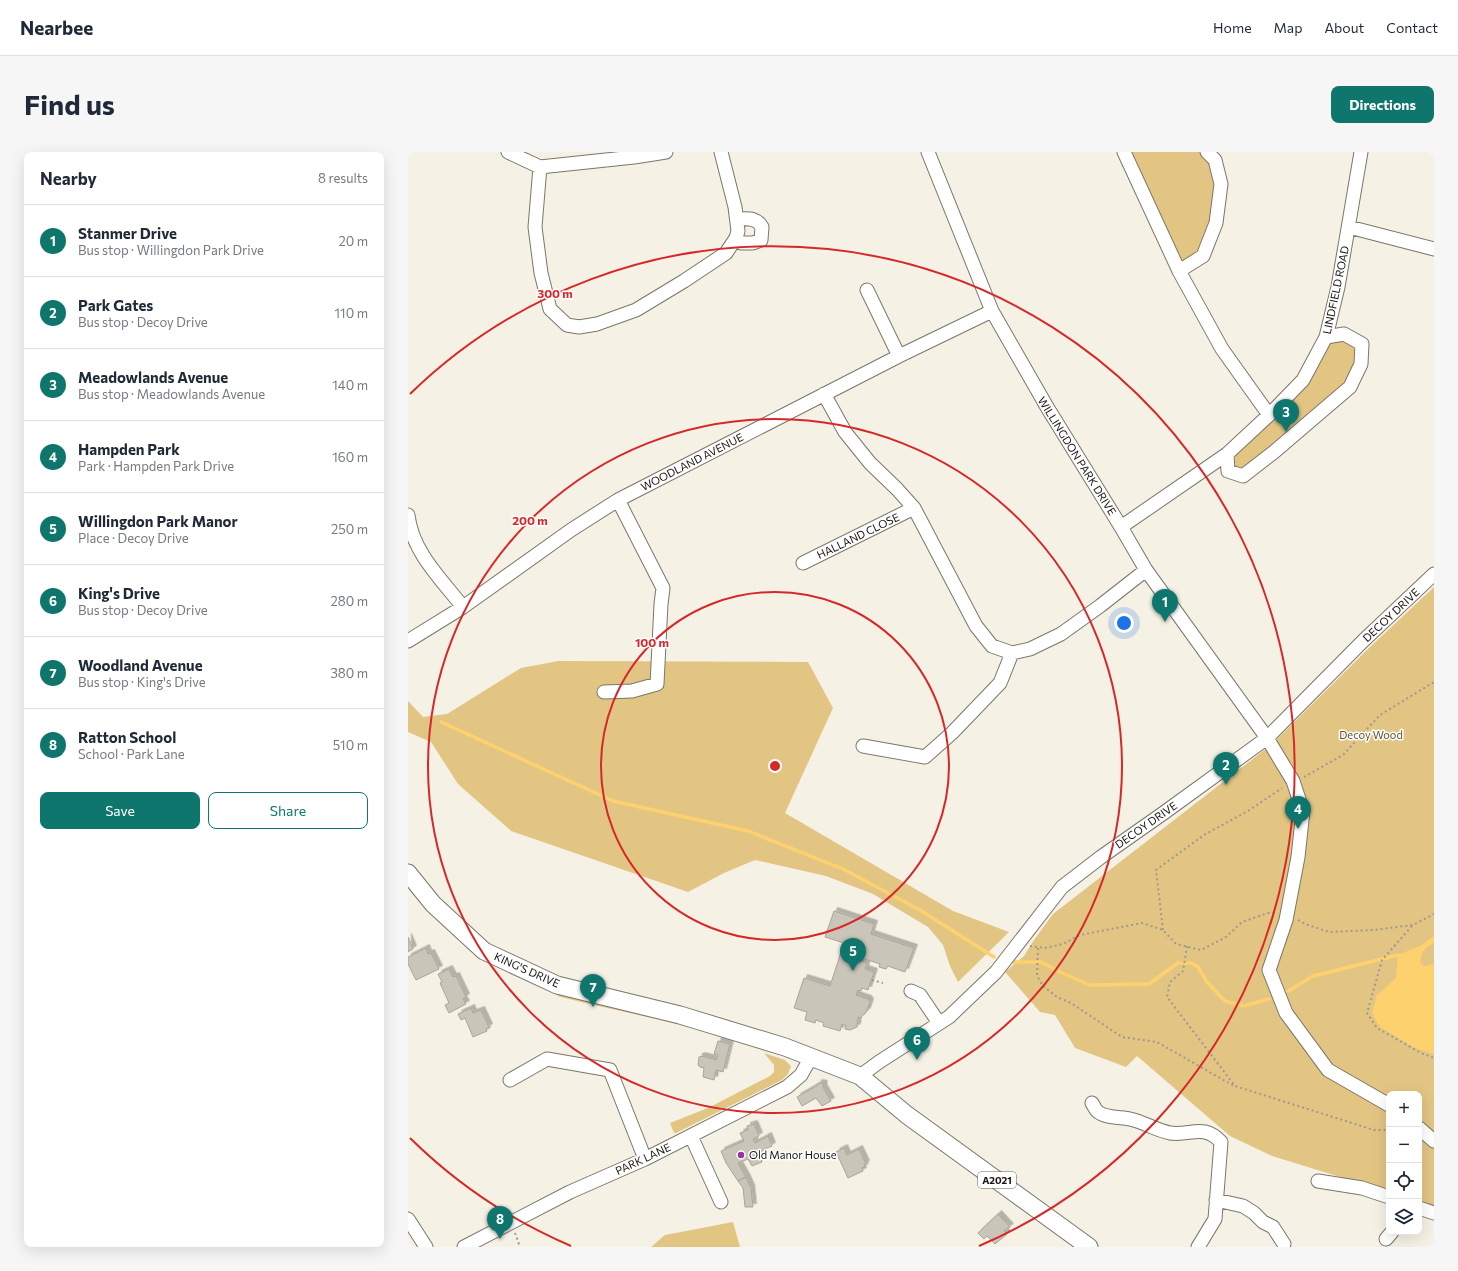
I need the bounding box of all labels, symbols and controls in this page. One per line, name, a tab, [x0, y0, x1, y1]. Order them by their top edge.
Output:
text: Nearbee	[20, 16, 93, 39]
text: Home	[1213, 19, 1252, 36]
text: Map	[1274, 19, 1302, 36]
text: About	[1324, 19, 1364, 36]
text: Contact	[1386, 19, 1438, 36]
button: Directions	[1331, 86, 1434, 123]
text: Find us	[24, 87, 115, 121]
text: Nearby	[40, 168, 97, 189]
text: 8 results	[318, 170, 368, 186]
text: Stanmer Drive	[78, 224, 177, 242]
text: 1	[50, 233, 56, 249]
text: 20 m	[339, 233, 368, 249]
text: Bus stop · Willingdon Park Drive	[78, 242, 264, 258]
street label: LINDFIELD ROAD	[1320, 245, 1351, 335]
text: 300 m	[537, 286, 573, 300]
text: Park Gates	[78, 296, 153, 314]
text: 2	[49, 305, 57, 321]
text: 110 m	[335, 305, 368, 321]
text: Bus stop · Decoy Drive	[78, 314, 208, 330]
text: Meadowlands Avenue	[78, 368, 228, 386]
text: 3	[49, 377, 57, 393]
text: 140 m	[332, 377, 368, 393]
text: Bus stop · Meadowlands Avenue	[78, 386, 265, 402]
street label: WILLINGDON PARK DRIVE	[1036, 394, 1119, 517]
pin: 3	[1273, 399, 1299, 432]
street label: WOODLAND AVENUE	[638, 430, 745, 493]
text: Hampden Park	[78, 440, 180, 458]
text: 4	[49, 449, 57, 465]
text: 160 m	[332, 449, 368, 465]
text: Park · Hampden Park Drive	[78, 458, 234, 474]
street label: HALLAND CLOSE	[814, 510, 901, 561]
text: Willingdon Park Manor	[78, 512, 238, 530]
text: 200 m	[512, 513, 548, 527]
text: 5	[49, 521, 57, 537]
text: 250 m	[331, 521, 368, 537]
text: Place · Decoy Drive	[78, 530, 189, 546]
text: King's Drive	[78, 584, 160, 602]
street label: DECOY DRIVE	[1360, 585, 1422, 644]
pin: 1	[1152, 589, 1178, 622]
text: 6	[49, 593, 57, 609]
text: 280 m	[331, 593, 368, 609]
text: Bus stop · Decoy Drive	[78, 602, 208, 618]
your location	[1114, 613, 1134, 633]
text: 100 m	[635, 635, 669, 649]
text: Woodland Avenue	[78, 656, 203, 674]
text: 7	[49, 665, 57, 681]
text: 380 m	[330, 665, 368, 681]
text: Bus stop · King's Drive	[78, 674, 206, 690]
text: Ratton School	[78, 728, 176, 746]
park label: Decoy Wood	[1339, 728, 1403, 741]
text: 8	[49, 737, 57, 753]
text: 510 m	[333, 737, 368, 753]
text: School · Park Lane	[78, 746, 185, 762]
pin: 2	[1213, 752, 1239, 785]
centre of rings	[768, 759, 782, 773]
button: Save	[40, 792, 200, 829]
button: Share	[208, 792, 368, 829]
pin: 4	[1285, 796, 1311, 829]
street label: DECOY DRIVE	[1112, 798, 1179, 851]
pin: 5	[840, 938, 866, 971]
street label: KING'S DRIVE	[492, 949, 562, 990]
pin: 7	[580, 974, 606, 1007]
pin: 6	[904, 1027, 930, 1060]
map controls	[1386, 1091, 1422, 1235]
button: +	[1386, 1091, 1422, 1127]
button: −	[1386, 1127, 1422, 1163]
street label: PARK LANE	[613, 1140, 672, 1177]
place label: Old Manor House	[749, 1148, 837, 1161]
marker: Old Manor House	[736, 1150, 746, 1160]
button: locate	[1386, 1163, 1422, 1199]
road number: A2021	[978, 1172, 1016, 1188]
button: layers	[1386, 1199, 1422, 1235]
pin: 8	[487, 1206, 513, 1239]

